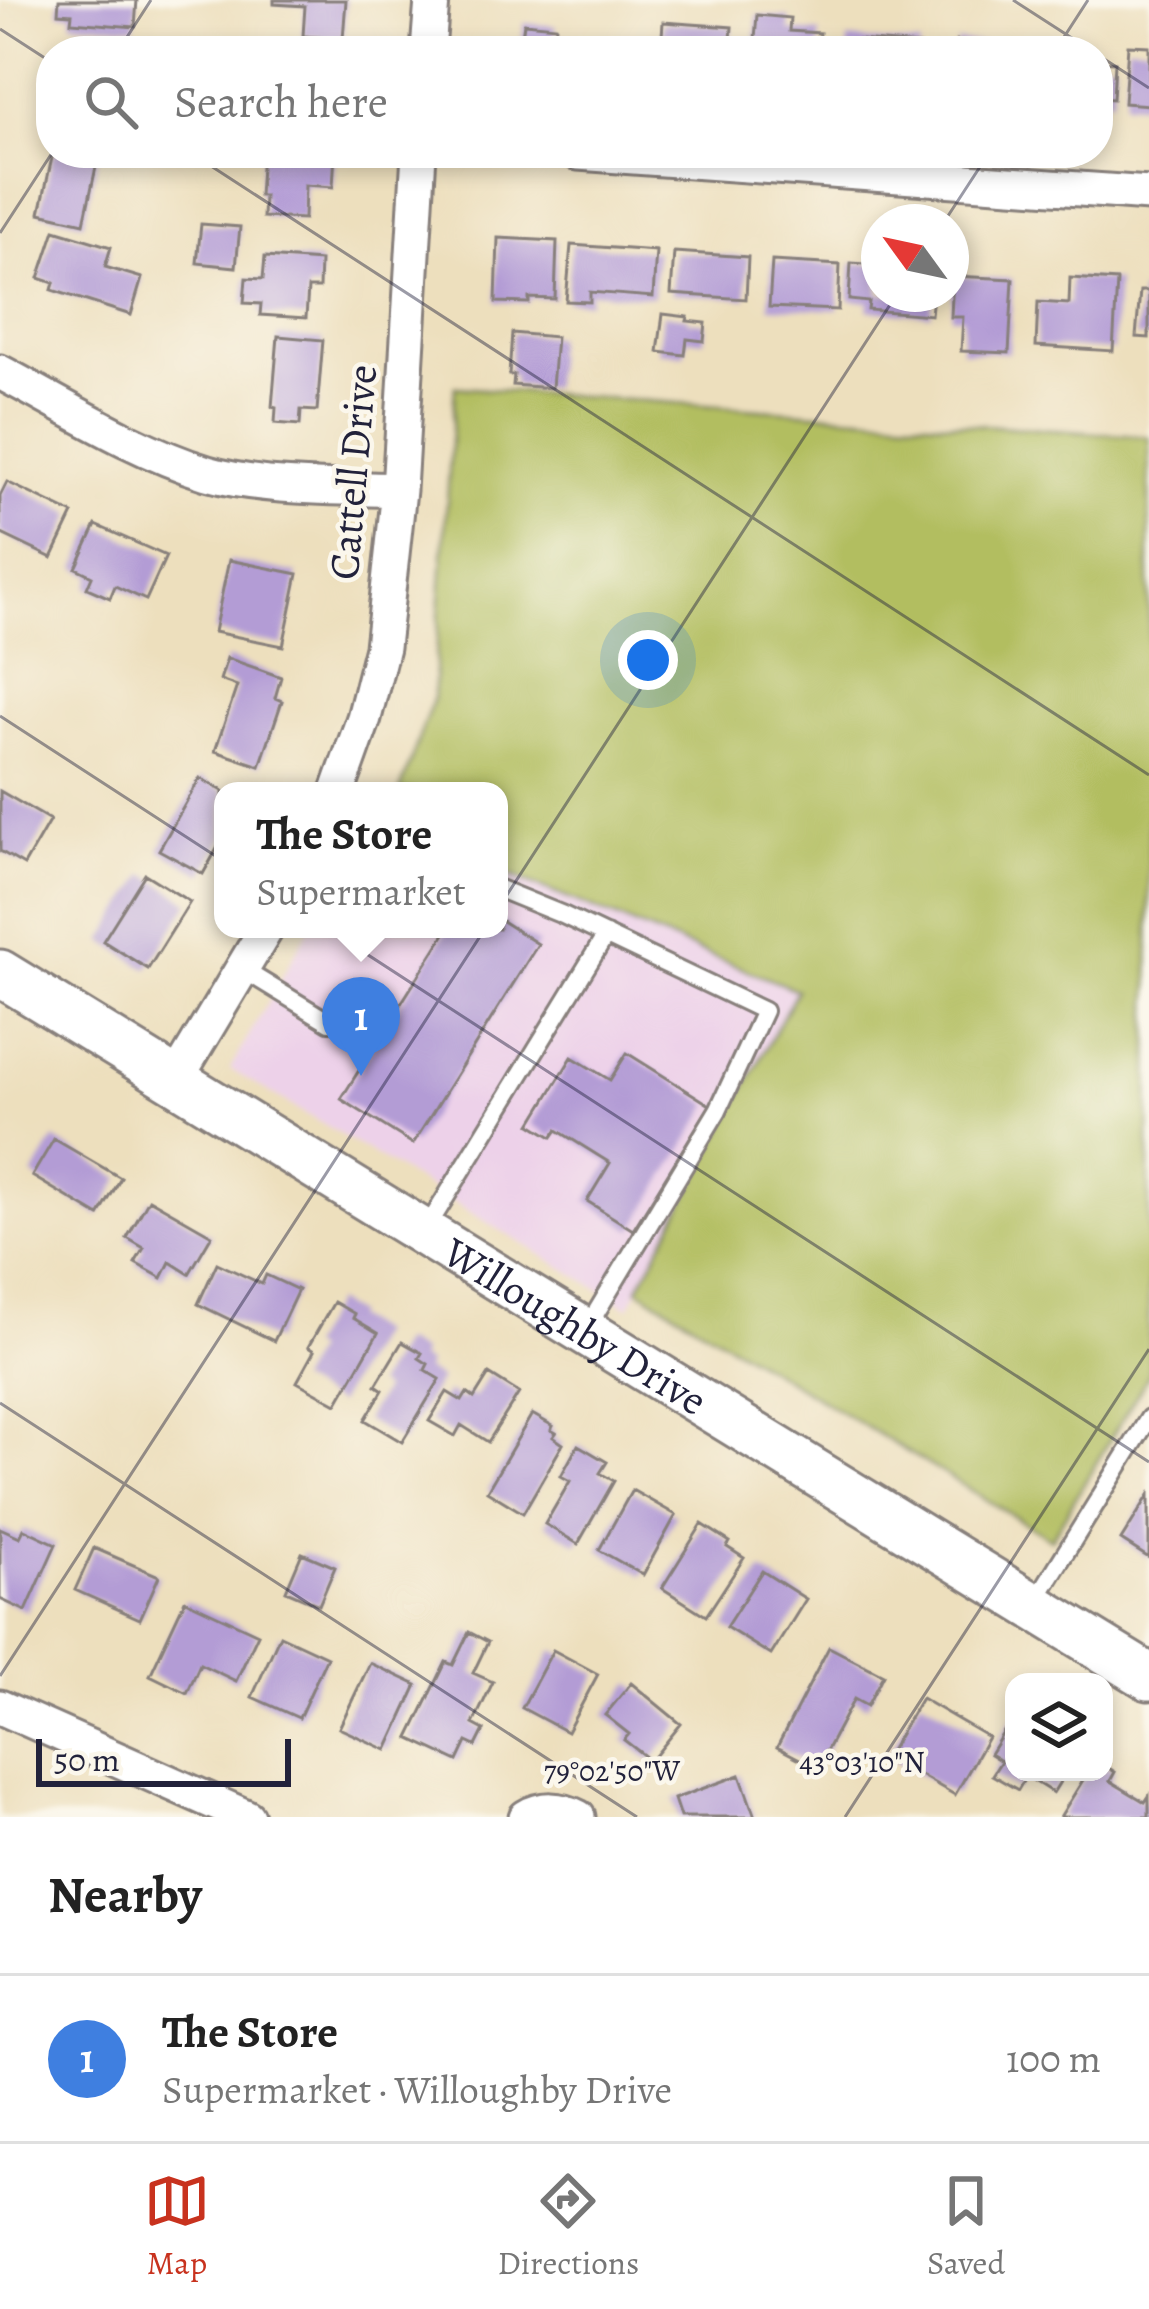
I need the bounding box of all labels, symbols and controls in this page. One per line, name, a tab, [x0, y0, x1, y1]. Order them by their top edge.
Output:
search box	[36, 36, 1113, 168]
icon: search	[78, 69, 144, 135]
text: Search here	[174, 71, 388, 133]
north arrow	[861, 204, 969, 312]
street label: Cattell Drive	[315, 362, 390, 582]
your location	[618, 630, 678, 690]
popup	[214, 782, 508, 938]
text: The Store	[256, 803, 432, 865]
text: Supermarket	[256, 865, 466, 918]
pin: 1	[322, 977, 400, 1076]
street label: Willoughby Drive	[432, 1223, 718, 1428]
map controls	[1005, 1673, 1113, 1781]
button: layers	[1005, 1673, 1113, 1781]
scale bar	[36, 1733, 291, 1786]
text: 50 m	[54, 1737, 120, 1782]
text: 43°03'10"N	[799, 1742, 925, 1782]
text: 79°02'50"W	[544, 1751, 680, 1791]
text: Nearby	[48, 1860, 202, 1930]
text: The Store	[162, 2001, 338, 2063]
text: 1	[80, 2032, 94, 2085]
text: 100 m	[1006, 2032, 1101, 2085]
text: Supermarket · Willoughby Drive	[162, 2063, 672, 2116]
tab: Map	[144, 2168, 210, 2285]
tab: Directions	[498, 2168, 639, 2285]
tab: Saved	[927, 2168, 1005, 2285]

